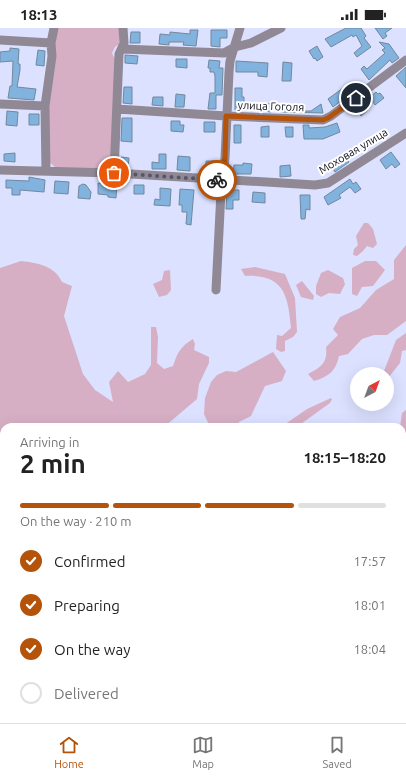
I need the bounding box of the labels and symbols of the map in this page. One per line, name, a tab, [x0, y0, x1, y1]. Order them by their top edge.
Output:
pin	[339, 81, 373, 115]
street label: улица Гоголя	[237, 99, 305, 113]
street label: Моховая улица	[316, 126, 390, 176]
pin	[97, 156, 131, 190]
courier	[197, 160, 237, 200]
north arrow	[350, 367, 394, 411]

